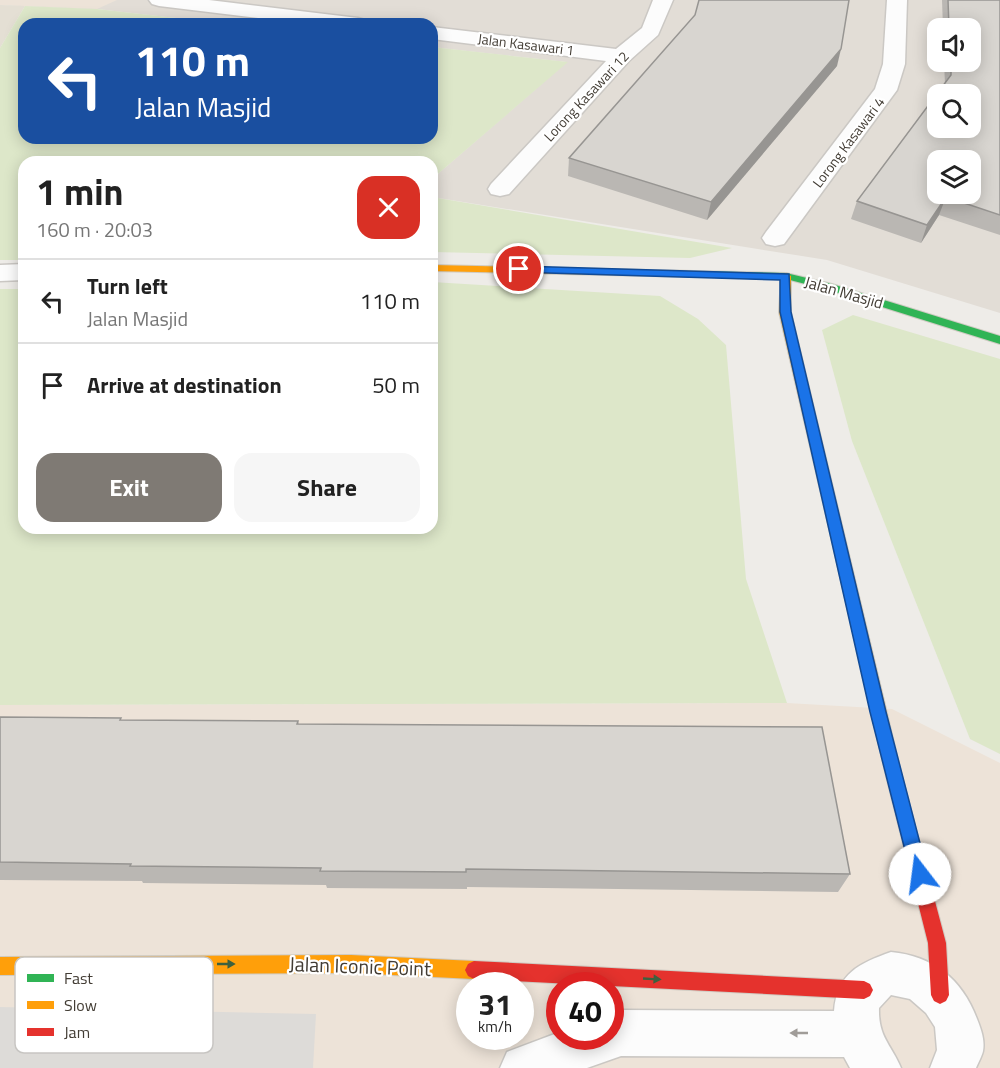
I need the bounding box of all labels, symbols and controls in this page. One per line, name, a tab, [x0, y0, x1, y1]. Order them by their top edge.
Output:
map controls	[927, 18, 981, 204]
button: sound	[927, 18, 981, 72]
text: 110 m	[135, 28, 250, 92]
street label: Jalan Kasawari 1	[477, 28, 575, 60]
icon: left	[36, 42, 114, 120]
street label: Lorong Kasawari 12	[539, 46, 633, 146]
button: search	[927, 84, 981, 138]
text: Jalan Masjid	[135, 86, 271, 127]
street label: Lorong Kasawari 4	[807, 92, 889, 192]
button: layers	[927, 150, 981, 204]
text: 1 min	[36, 164, 123, 219]
button: close	[357, 176, 420, 239]
text: 160 m · 20:03	[36, 214, 153, 245]
pin	[493, 243, 544, 294]
icon: arrive	[502, 252, 535, 285]
text: Turn left	[87, 269, 168, 303]
street label: Jalan Masjid	[802, 269, 886, 315]
text: 110 m	[360, 284, 420, 318]
icon: left	[36, 285, 69, 318]
text: Jalan Masjid	[87, 303, 188, 334]
text: Arrive at destination	[87, 368, 282, 402]
text: 50 m	[372, 368, 420, 402]
icon: arrive	[36, 369, 69, 402]
button: Exit	[36, 453, 222, 522]
button: Share	[234, 453, 420, 522]
position arrow	[888, 842, 952, 906]
street label: Jalan Iconic Point	[288, 948, 432, 984]
legend	[15, 957, 213, 1053]
one-way arrow	[217, 960, 236, 969]
text: Fast	[64, 966, 93, 990]
speed limit sign: 40	[546, 972, 624, 1050]
one-way arrow	[643, 975, 662, 984]
text: 31	[478, 981, 512, 1027]
text: Slow	[64, 993, 97, 1017]
text: km/h	[478, 1015, 512, 1038]
text: Jam	[64, 1020, 90, 1044]
one-way arrow	[789, 1028, 808, 1038]

